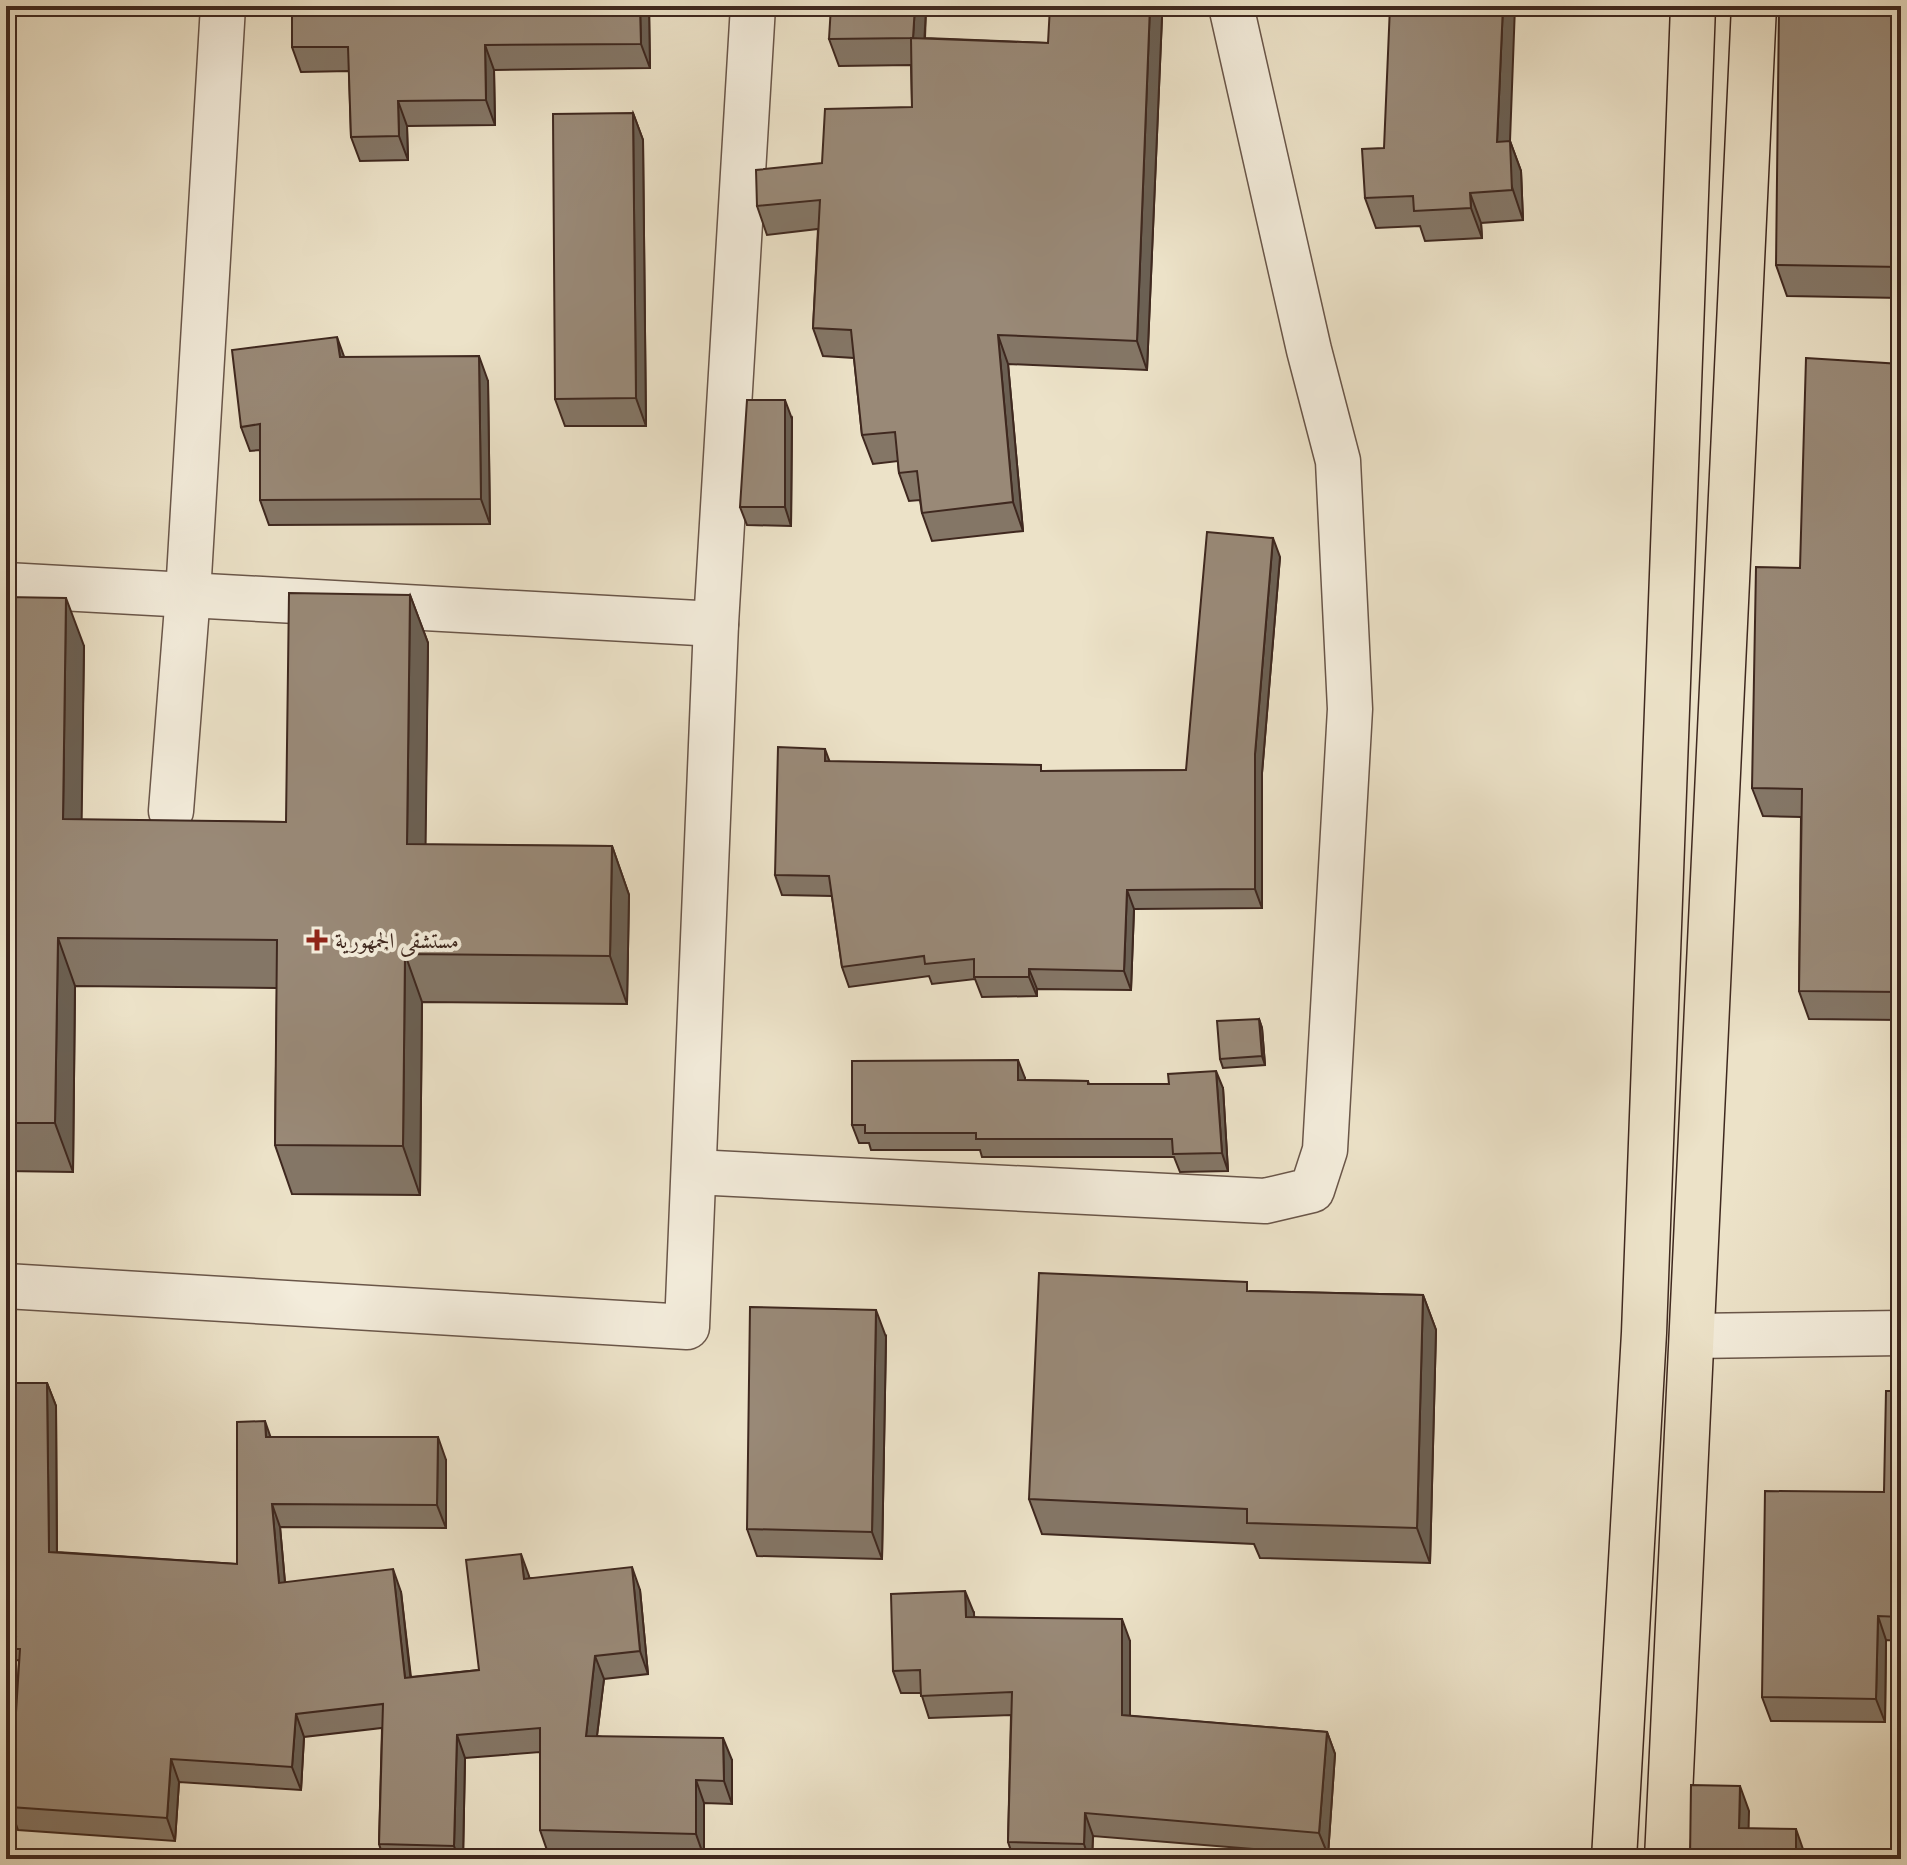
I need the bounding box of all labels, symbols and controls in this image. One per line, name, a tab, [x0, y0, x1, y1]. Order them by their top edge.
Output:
place label: مستشفى الجمهورية	[335, 927, 459, 957]
marker: مستشفى الجمهورية	[306, 929, 328, 951]

